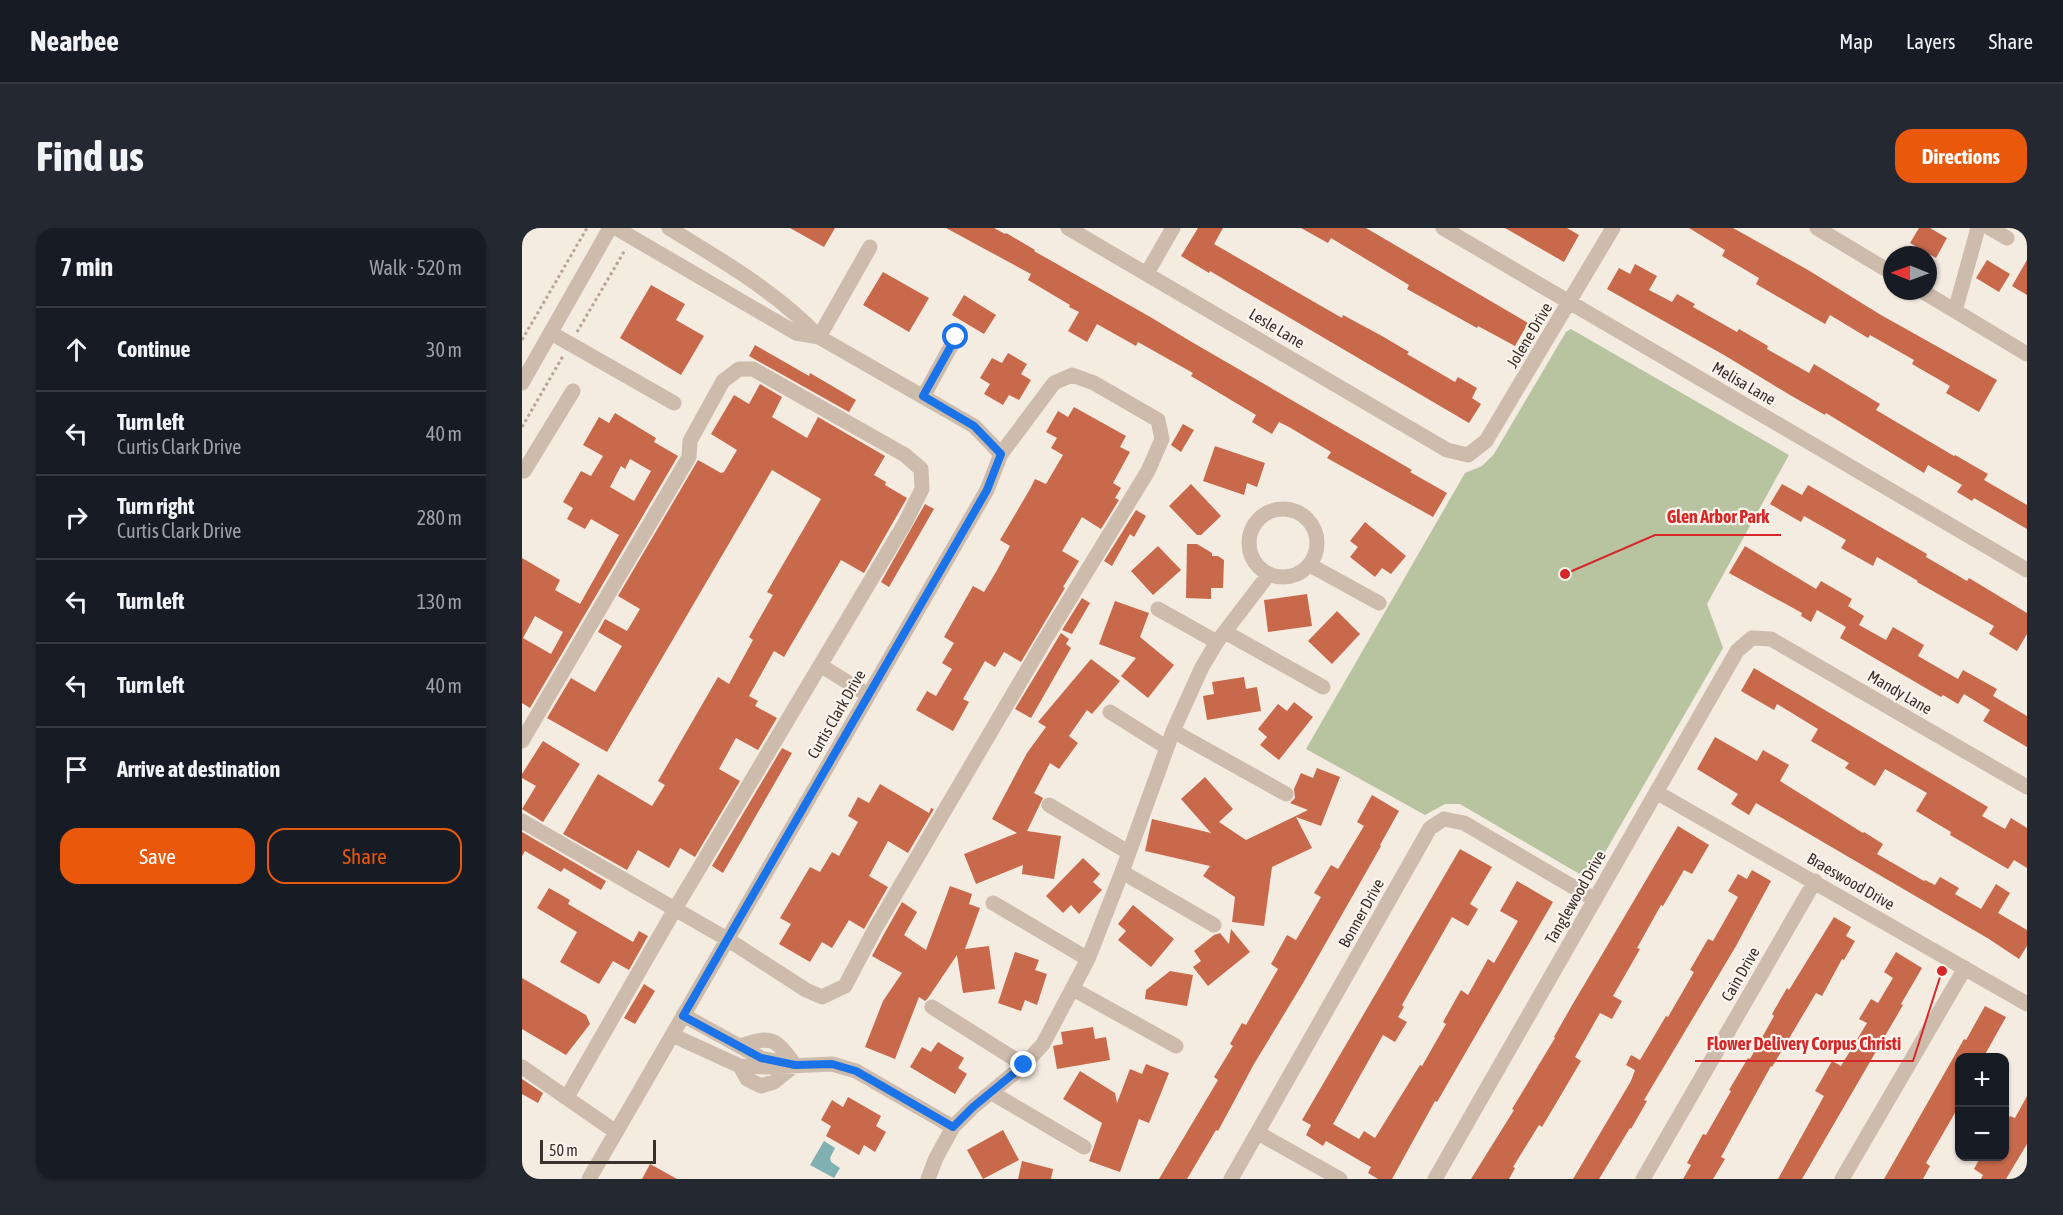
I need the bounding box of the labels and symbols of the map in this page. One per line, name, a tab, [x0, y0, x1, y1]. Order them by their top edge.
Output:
north arrow	[1883, 246, 1937, 300]
street label: Jolene Drive	[1503, 299, 1555, 371]
street label: Lesle Lane	[1246, 305, 1308, 351]
route start	[942, 323, 968, 349]
street label: Melisa Lane	[1709, 358, 1779, 408]
callout: Glen Arbor Park	[1655, 499, 1781, 535]
text: Glen Arbor Park	[1667, 506, 1770, 527]
street label: Curtis Clark Drive	[803, 666, 869, 762]
street label: Mandy Lane	[1864, 666, 1935, 718]
street label: Tanglewood Drive	[1541, 847, 1610, 947]
street label: Braeswood Drive	[1804, 849, 1898, 913]
street label: Bonner Drive	[1335, 875, 1387, 951]
street label: Cain Drive	[1717, 944, 1763, 1004]
callout: Flower Delivery Corpus Christi	[1695, 1025, 1913, 1061]
text: Flower Delivery Corpus Christi	[1707, 1033, 1901, 1054]
route end	[1010, 1051, 1036, 1077]
scale bar	[540, 1137, 656, 1164]

